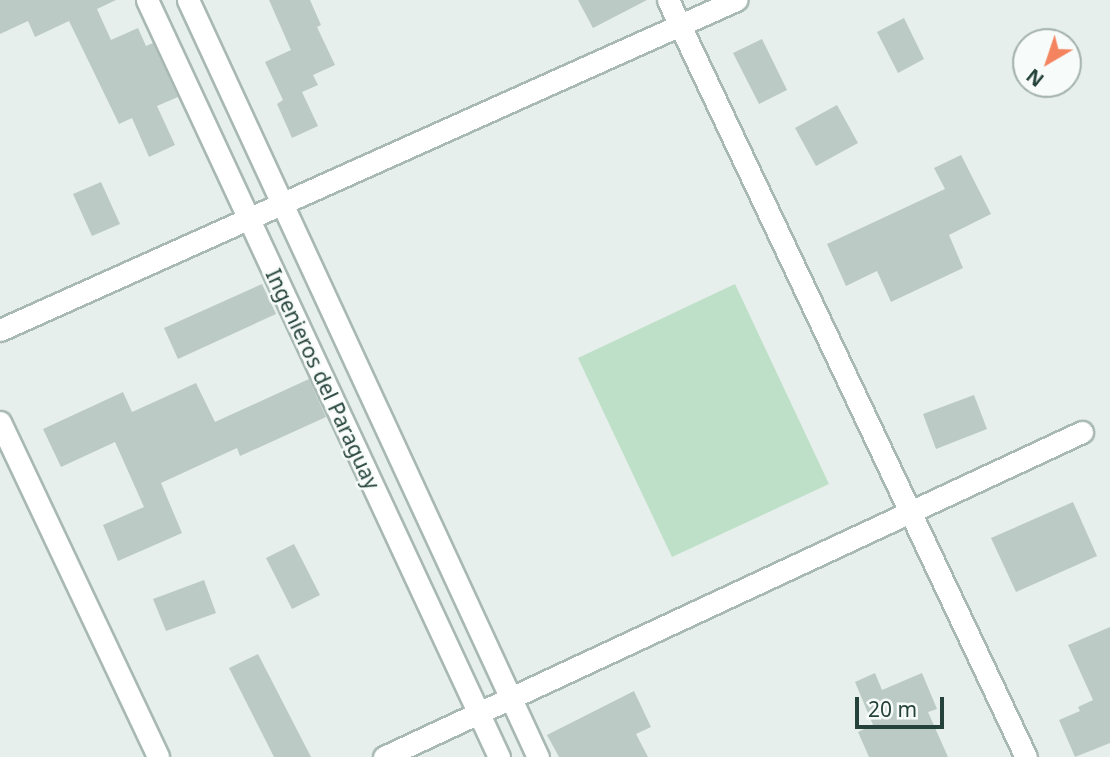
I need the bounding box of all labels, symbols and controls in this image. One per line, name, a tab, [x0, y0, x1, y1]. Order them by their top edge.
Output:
north arrow	[1012, 28, 1082, 98]
text: N	[1021, 63, 1049, 93]
street label: Ingenieros del Paraguay	[261, 265, 385, 493]
scale bar	[858, 684, 947, 728]
text: 20 m	[868, 695, 917, 723]

